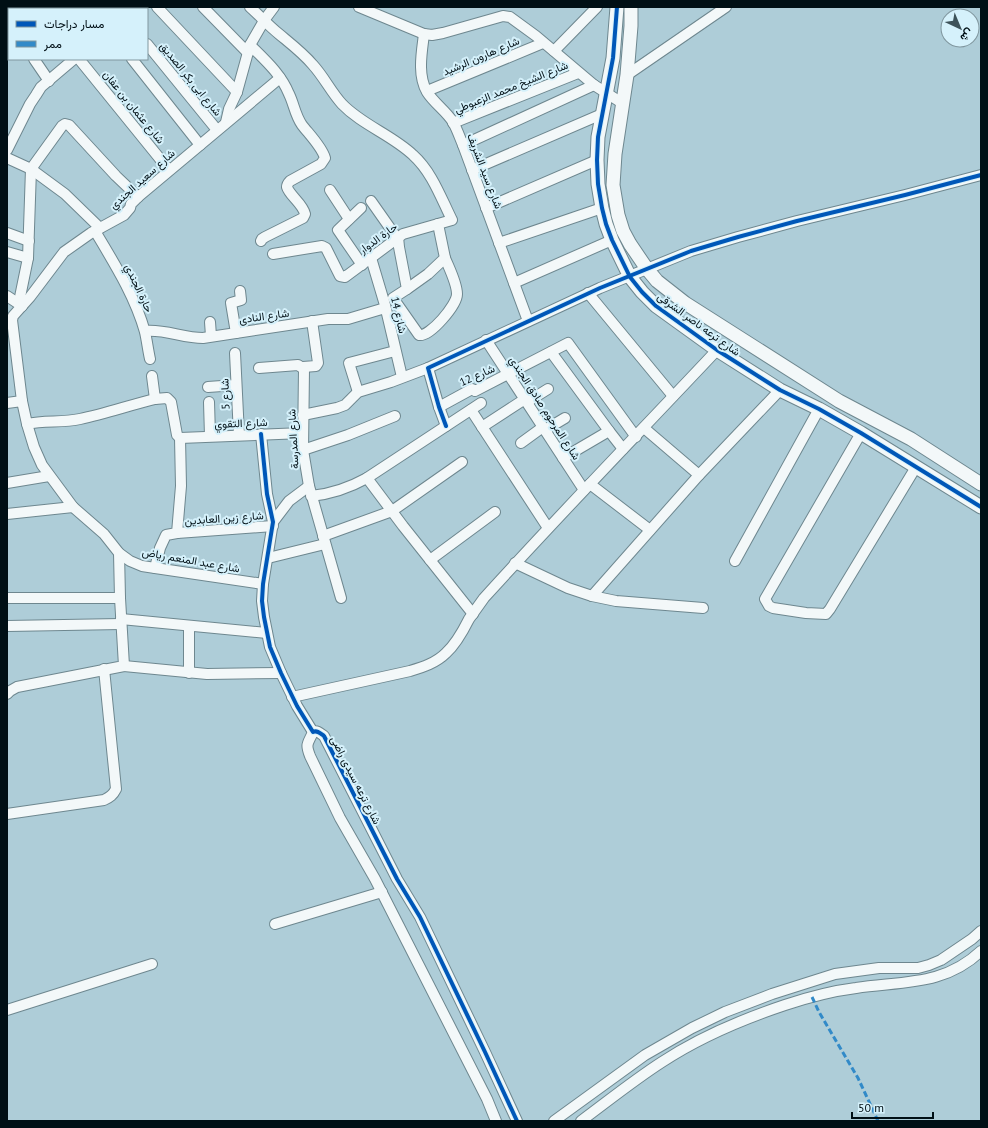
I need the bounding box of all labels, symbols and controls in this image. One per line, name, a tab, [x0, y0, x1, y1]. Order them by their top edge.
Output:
legend	[8, 8, 148, 60]
north arrow	[940, 8, 980, 48]
text: مسار دراجات	[44, 16, 104, 32]
text: ش	[957, 26, 977, 45]
street label: شارع هارون الرشيد	[440, 33, 522, 79]
text: ممر	[43, 36, 62, 52]
street label: شارع ابى بكر الصديق	[156, 39, 225, 120]
street label: شارع الشيخ محمد الزعبوطي	[452, 58, 571, 119]
street label: شارع عثمان بن عفان	[99, 68, 168, 147]
street label: شارع سيد الشريف	[463, 131, 506, 211]
street label: شارع سعيد الجندي	[106, 146, 180, 214]
street label: حارة الدوار	[355, 219, 400, 257]
street label: حارة الجندي	[119, 262, 156, 316]
street label: شارع ترعه ناصر الشرقى	[654, 289, 744, 360]
street label: شارع 14	[387, 295, 410, 335]
street label: شارع النادى	[238, 306, 290, 327]
street label: شارع المرحوم صادق الجندي	[504, 354, 584, 464]
street label: شارع 12	[457, 361, 497, 390]
street label: شارع 5	[217, 378, 234, 410]
street label: شارع المدرسة	[284, 408, 303, 469]
street label: شارع التقوي	[214, 415, 268, 434]
street label: شارع زين العابدين	[184, 508, 264, 529]
street label: شارع عبد المنعم رياض	[141, 544, 241, 577]
street label: شارع ترعه سيدى راضى	[327, 733, 384, 827]
scale bar	[852, 1094, 933, 1120]
text: 50 m	[858, 1100, 884, 1115]

